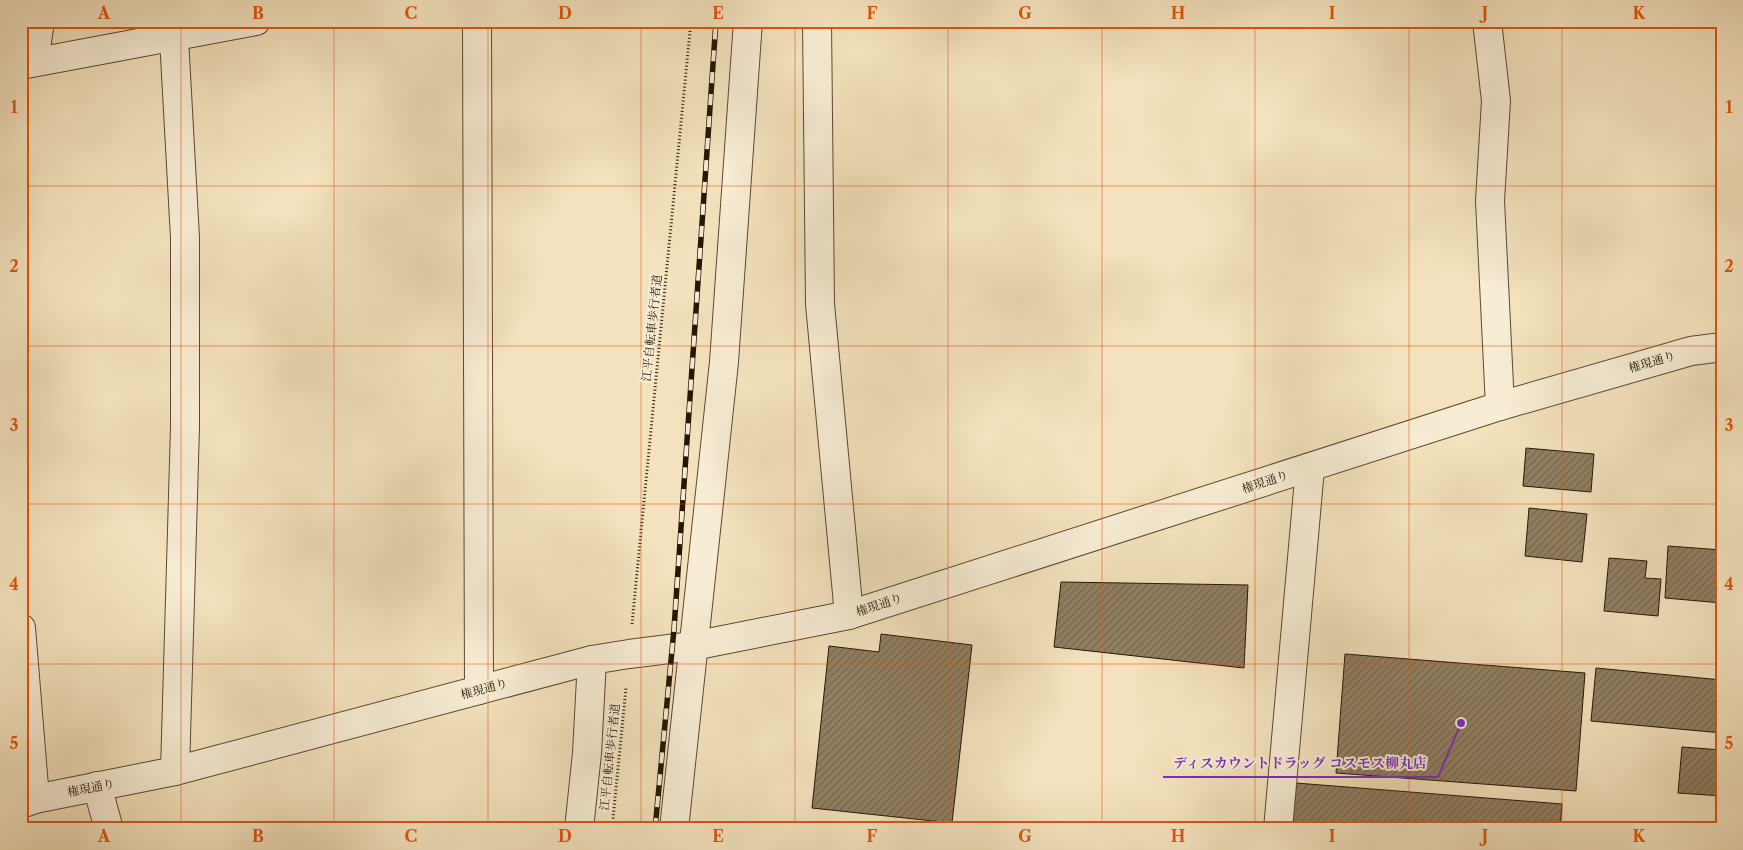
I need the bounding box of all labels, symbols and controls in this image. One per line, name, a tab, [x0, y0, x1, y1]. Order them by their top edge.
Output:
text: A	[97, 3, 111, 23]
text: B	[252, 3, 264, 23]
text: C	[405, 3, 417, 23]
text: D	[558, 3, 572, 23]
text: E	[712, 3, 724, 23]
text: F	[867, 3, 878, 23]
text: G	[1018, 3, 1032, 23]
text: H	[1171, 3, 1185, 23]
text: I	[1329, 3, 1336, 23]
text: J	[1479, 3, 1488, 23]
text: K	[1633, 3, 1647, 23]
text: 1	[10, 97, 18, 117]
text: 1	[1725, 97, 1733, 117]
text: 2	[9, 256, 19, 276]
text: 2	[1724, 256, 1734, 276]
street label: 江平自転車歩行者道	[638, 273, 665, 382]
street label: 権現通り	[1627, 348, 1677, 375]
text: 3	[9, 415, 19, 435]
text: 3	[1724, 415, 1734, 435]
street label: 権現通り	[1240, 467, 1290, 496]
text: 4	[9, 574, 19, 594]
text: 4	[1724, 574, 1734, 594]
street label: 権現通り	[854, 590, 904, 619]
street label: 権現通り	[459, 675, 509, 702]
street label: 江平自転車歩行者道	[596, 702, 623, 811]
text: 5	[10, 733, 19, 753]
text: 5	[1725, 733, 1734, 753]
callout: ディスカウントドラッグ コスモス柳丸店	[1163, 748, 1438, 777]
text: ディスカウントドラッグ コスモス柳丸店	[1173, 754, 1427, 772]
street label: 権現通り	[66, 776, 116, 799]
text: A	[97, 826, 111, 846]
text: B	[252, 826, 264, 846]
text: C	[405, 826, 417, 846]
text: D	[558, 826, 572, 846]
text: E	[712, 826, 724, 846]
text: F	[867, 826, 878, 846]
text: G	[1018, 826, 1032, 846]
text: H	[1171, 826, 1185, 846]
text: I	[1329, 826, 1336, 846]
text: J	[1479, 826, 1488, 846]
text: K	[1633, 826, 1647, 846]

